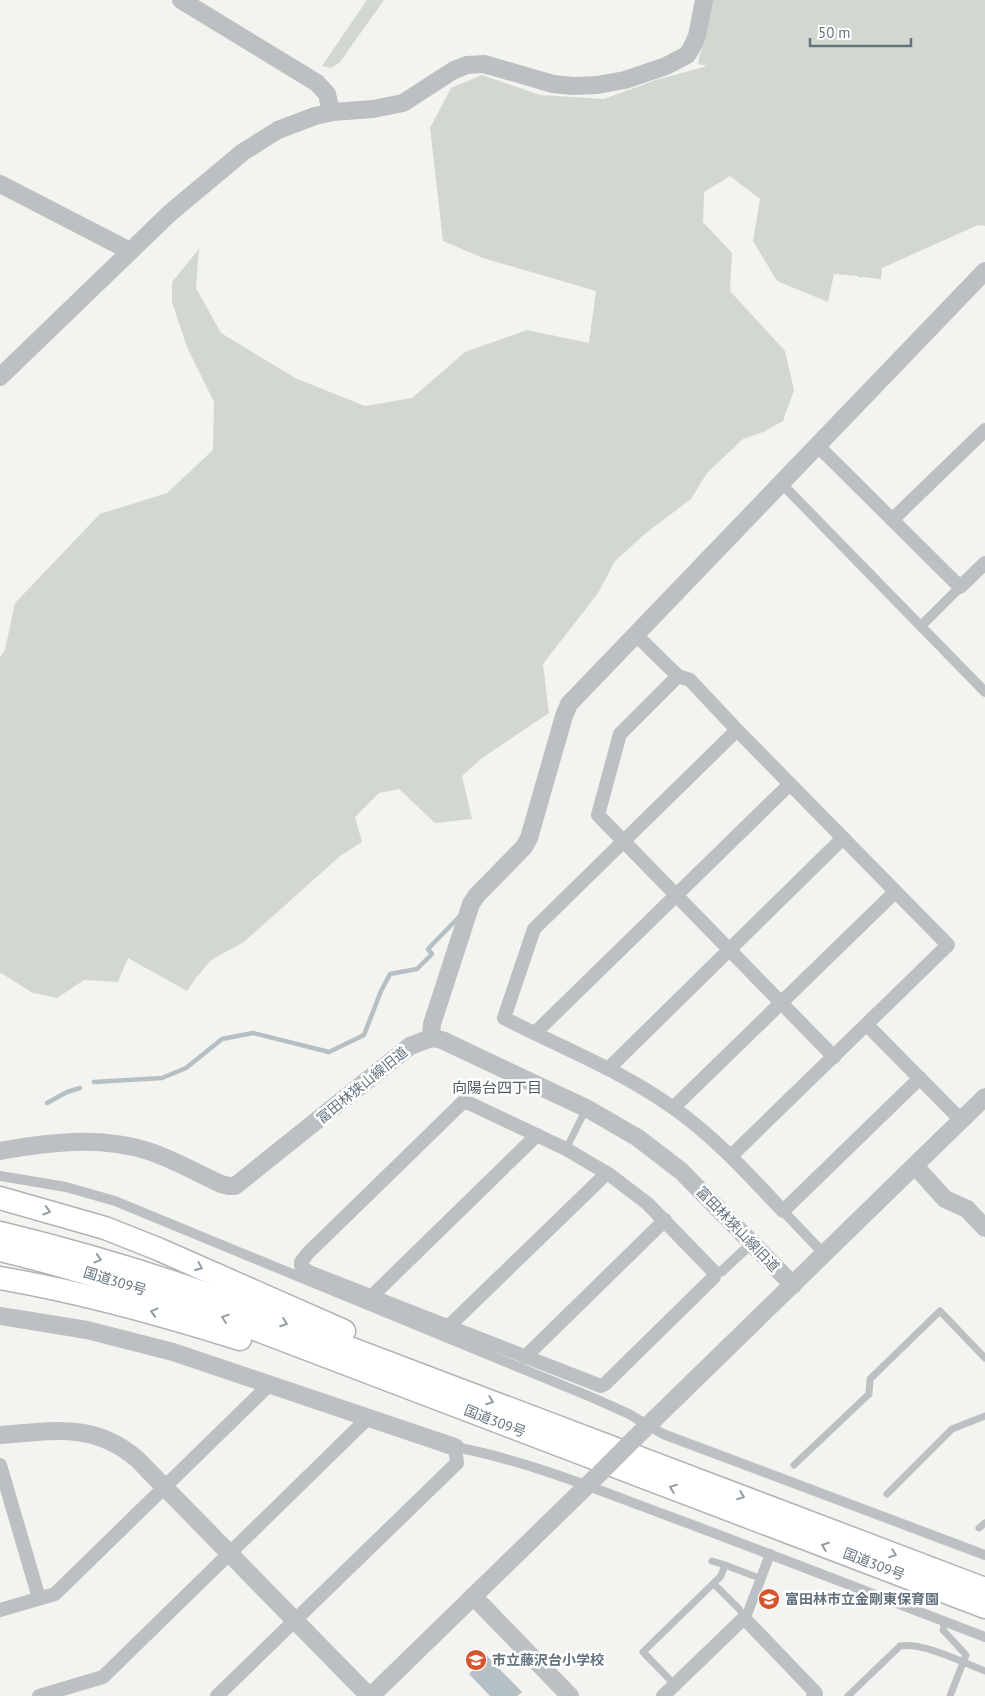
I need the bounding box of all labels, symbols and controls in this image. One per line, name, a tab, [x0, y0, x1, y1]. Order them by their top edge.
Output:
scale bar	[810, 15, 911, 47]
text: 50 m	[818, 23, 851, 42]
street label: 富田林狭山線旧道	[313, 1043, 411, 1127]
district label: 向陽台四丁目	[452, 1078, 542, 1097]
street label: 富田林狭山線旧道	[693, 1182, 783, 1276]
one-way arrow	[43, 1205, 51, 1215]
one-way arrow	[93, 1253, 101, 1263]
one-way arrow	[194, 1261, 203, 1271]
street label: 国道309号	[81, 1263, 149, 1299]
one-way arrow	[150, 1308, 158, 1318]
one-way arrow	[221, 1314, 230, 1324]
one-way arrow	[279, 1317, 288, 1327]
one-way arrow	[486, 1396, 494, 1406]
street label: 国道309号	[461, 1401, 529, 1441]
one-way arrow	[669, 1484, 678, 1494]
one-way arrow	[736, 1490, 744, 1500]
one-way arrow	[821, 1542, 830, 1552]
street label: 国道309号	[840, 1544, 908, 1584]
one-way arrow	[888, 1548, 896, 1558]
school or university icon: 富田林市立金剛東保育園	[757, 1587, 781, 1611]
place label: 富田林市立金剛東保育園	[785, 1590, 939, 1608]
school or university icon: 市立藤沢台小学校	[464, 1648, 488, 1672]
place label: 市立藤沢台小学校	[492, 1651, 604, 1669]

